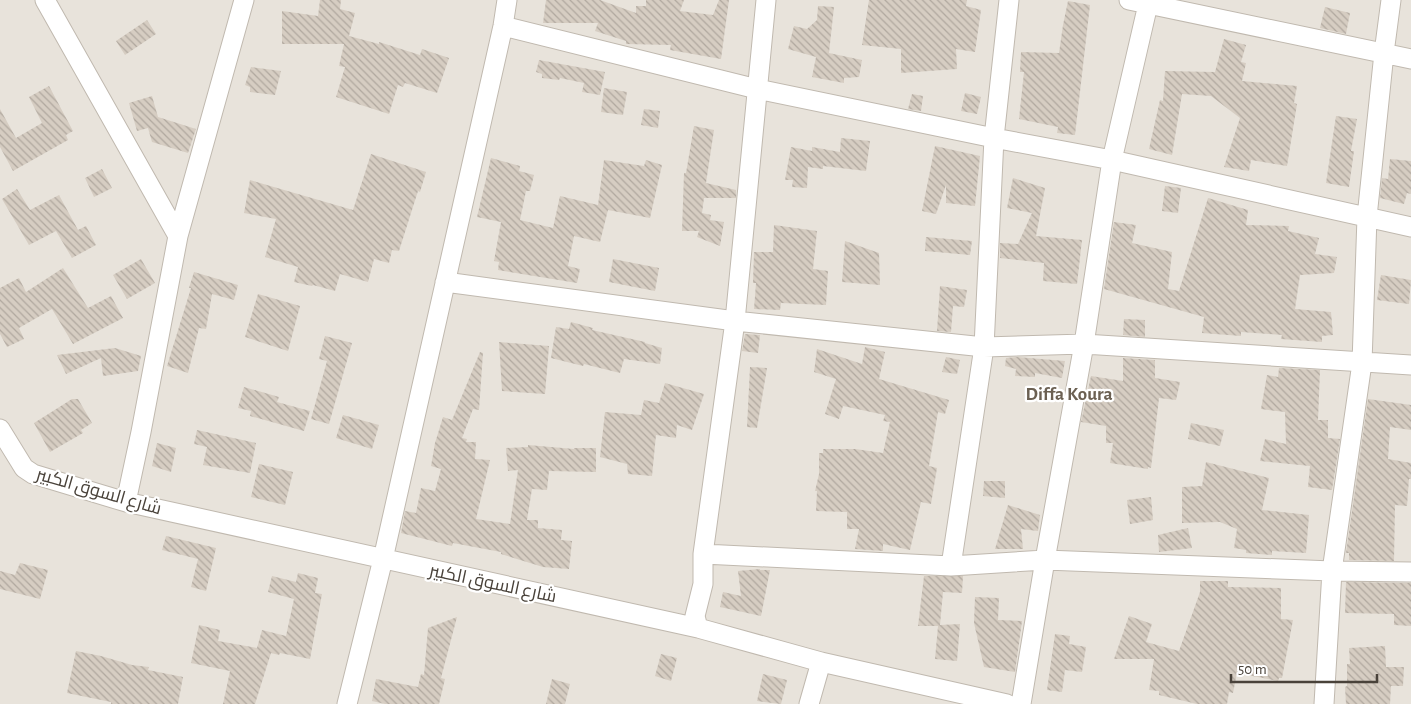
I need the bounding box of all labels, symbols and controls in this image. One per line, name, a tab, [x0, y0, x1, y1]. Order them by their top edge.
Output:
district label: Diffa Koura	[1025, 385, 1113, 404]
street label: شارع السوق الكبير	[32, 464, 164, 520]
street label: شارع السوق الكبير	[426, 561, 558, 608]
scale bar	[1231, 652, 1377, 684]
text: 50 m	[1238, 662, 1267, 677]

